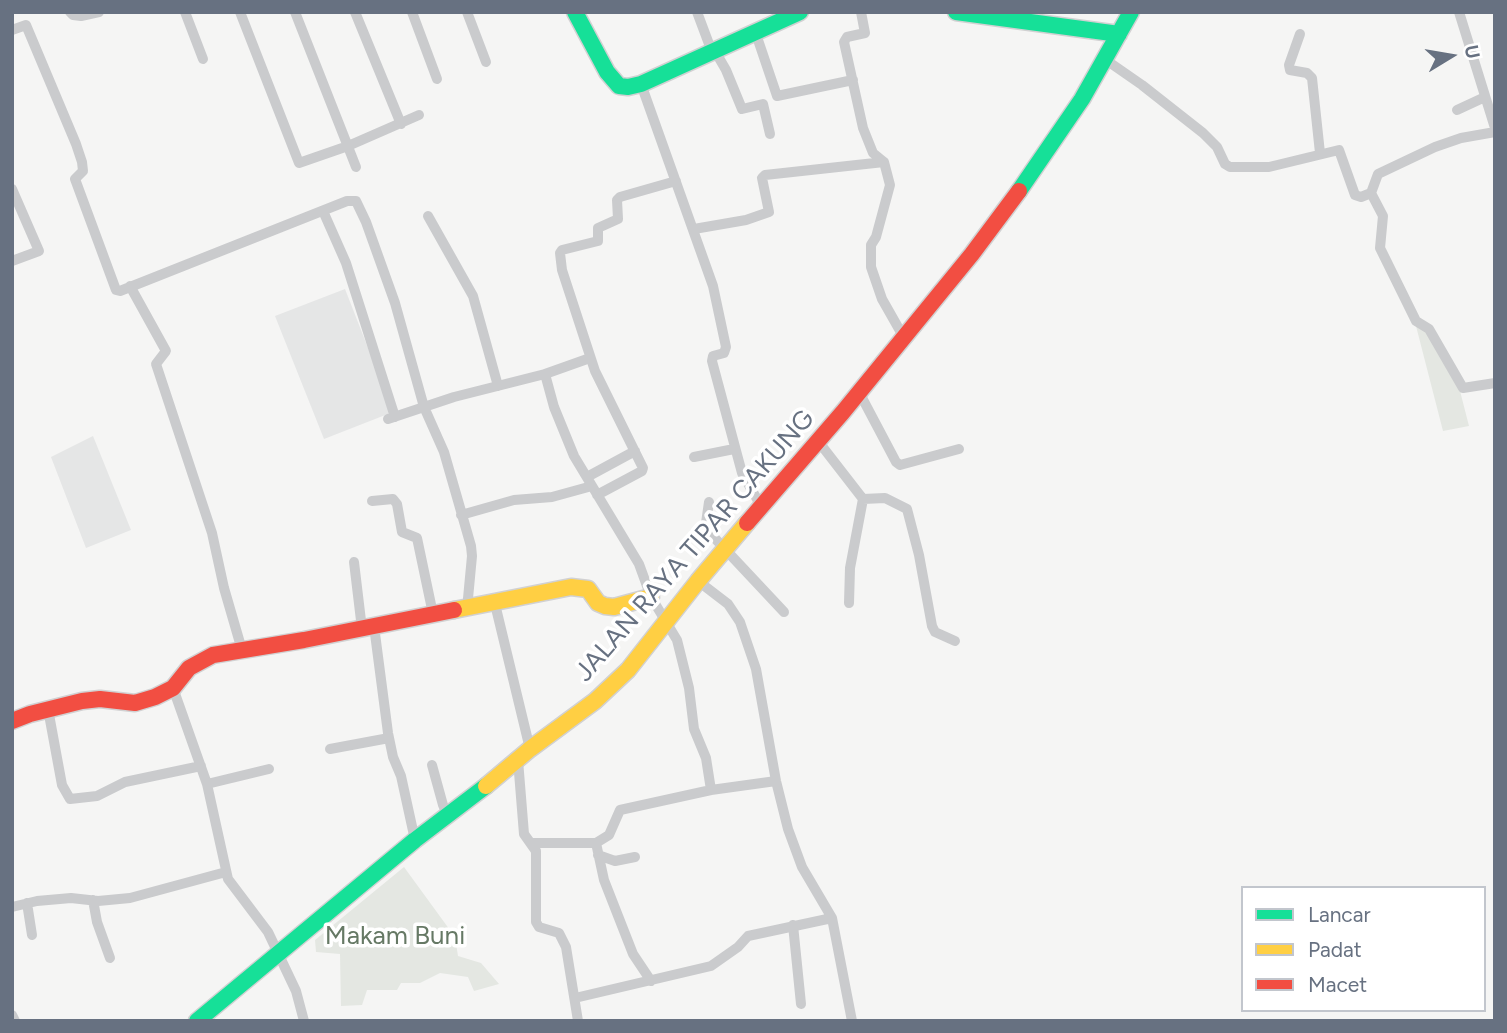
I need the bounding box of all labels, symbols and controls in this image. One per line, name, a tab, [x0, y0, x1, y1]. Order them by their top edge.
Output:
north arrow	[1416, 21, 1486, 91]
text: U	[1460, 43, 1485, 61]
street label: JALAN RAYA TIPAR CAKUNG	[569, 404, 821, 688]
legend	[1241, 886, 1486, 1012]
text: Lancar	[1308, 902, 1371, 927]
park label: Makam Buni	[325, 920, 465, 952]
text: Padat	[1308, 937, 1362, 962]
text: Macet	[1308, 972, 1367, 997]

